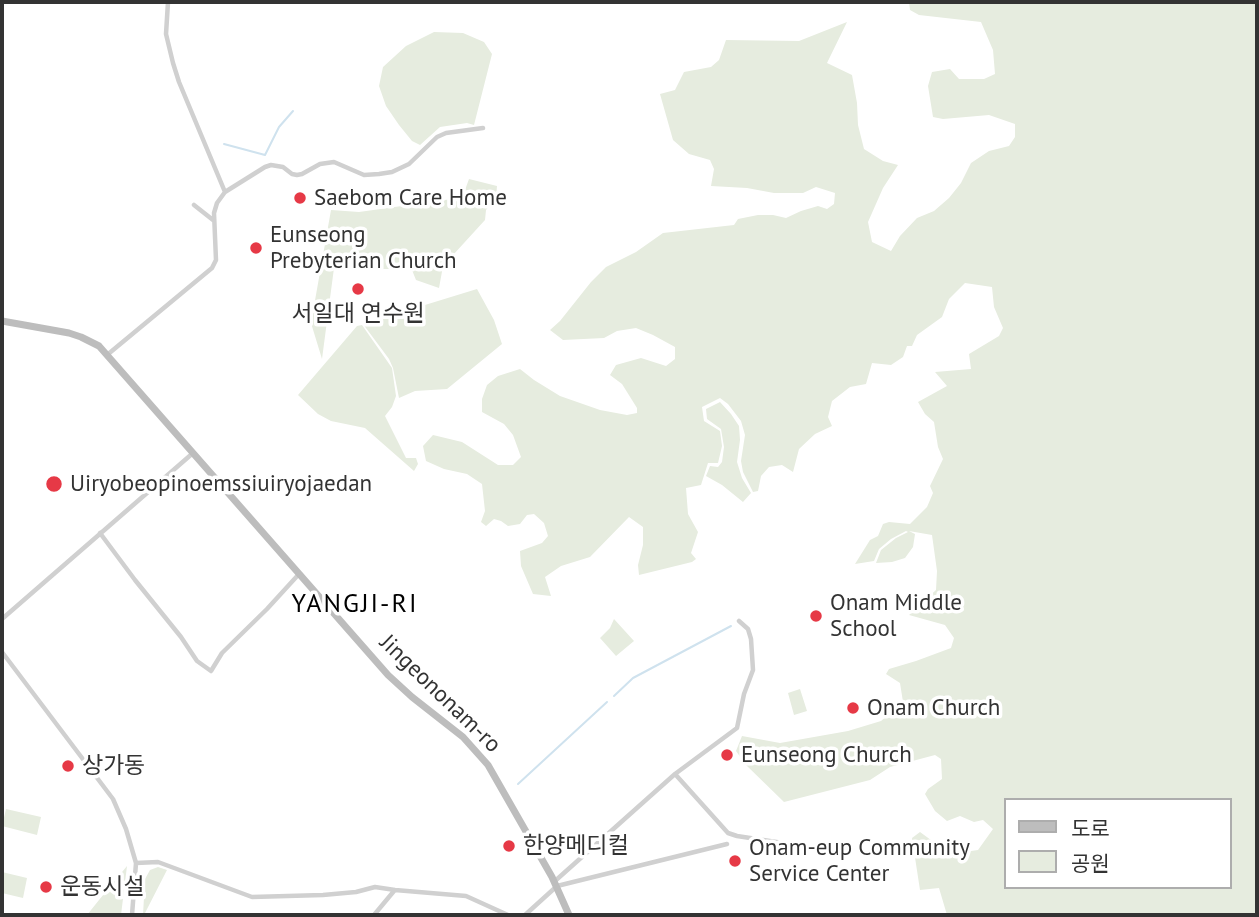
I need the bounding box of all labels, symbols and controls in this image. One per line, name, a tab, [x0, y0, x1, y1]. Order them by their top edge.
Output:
place label: Saebom Care Home	[314, 184, 507, 212]
marker: Saebom Care Home	[292, 190, 308, 206]
place label: Eunseong Prebyterian Church	[270, 221, 457, 275]
marker: Eunseong Prebyterian Church	[248, 240, 264, 256]
marker: 서일대 연수원	[350, 281, 366, 297]
place label: 서일대 연수원	[291, 300, 425, 328]
place label: Uiryobeopinoemssiuiryojaedan	[70, 470, 372, 498]
marker: Uiryobeopinoemssiuiryojaedan	[44, 474, 64, 494]
district label: YANGJI-RI	[293, 589, 417, 621]
place label: Onam Middle School	[830, 589, 962, 643]
marker: Onam Middle School	[808, 608, 824, 624]
street label: Jingeononam-ro	[374, 629, 506, 759]
place label: Onam Church	[867, 694, 1000, 722]
marker: Onam Church	[845, 700, 861, 716]
place label: Eunseong Church	[741, 741, 912, 769]
marker: Eunseong Church	[719, 747, 735, 763]
place label: 상가동	[82, 752, 145, 780]
marker: 상가동	[60, 758, 76, 774]
legend	[1004, 798, 1231, 889]
text: 도로	[1071, 815, 1110, 842]
place label: 한양메디컬	[523, 832, 629, 860]
place label: Onam-eup Community Service Center	[749, 834, 970, 888]
marker: 한양메디컬	[501, 838, 517, 854]
text: 공원	[1071, 850, 1110, 877]
marker: Onam-eup Community Service Center	[727, 853, 743, 869]
place label: 운동시설	[60, 873, 145, 901]
marker: 운동시설	[38, 879, 54, 895]

